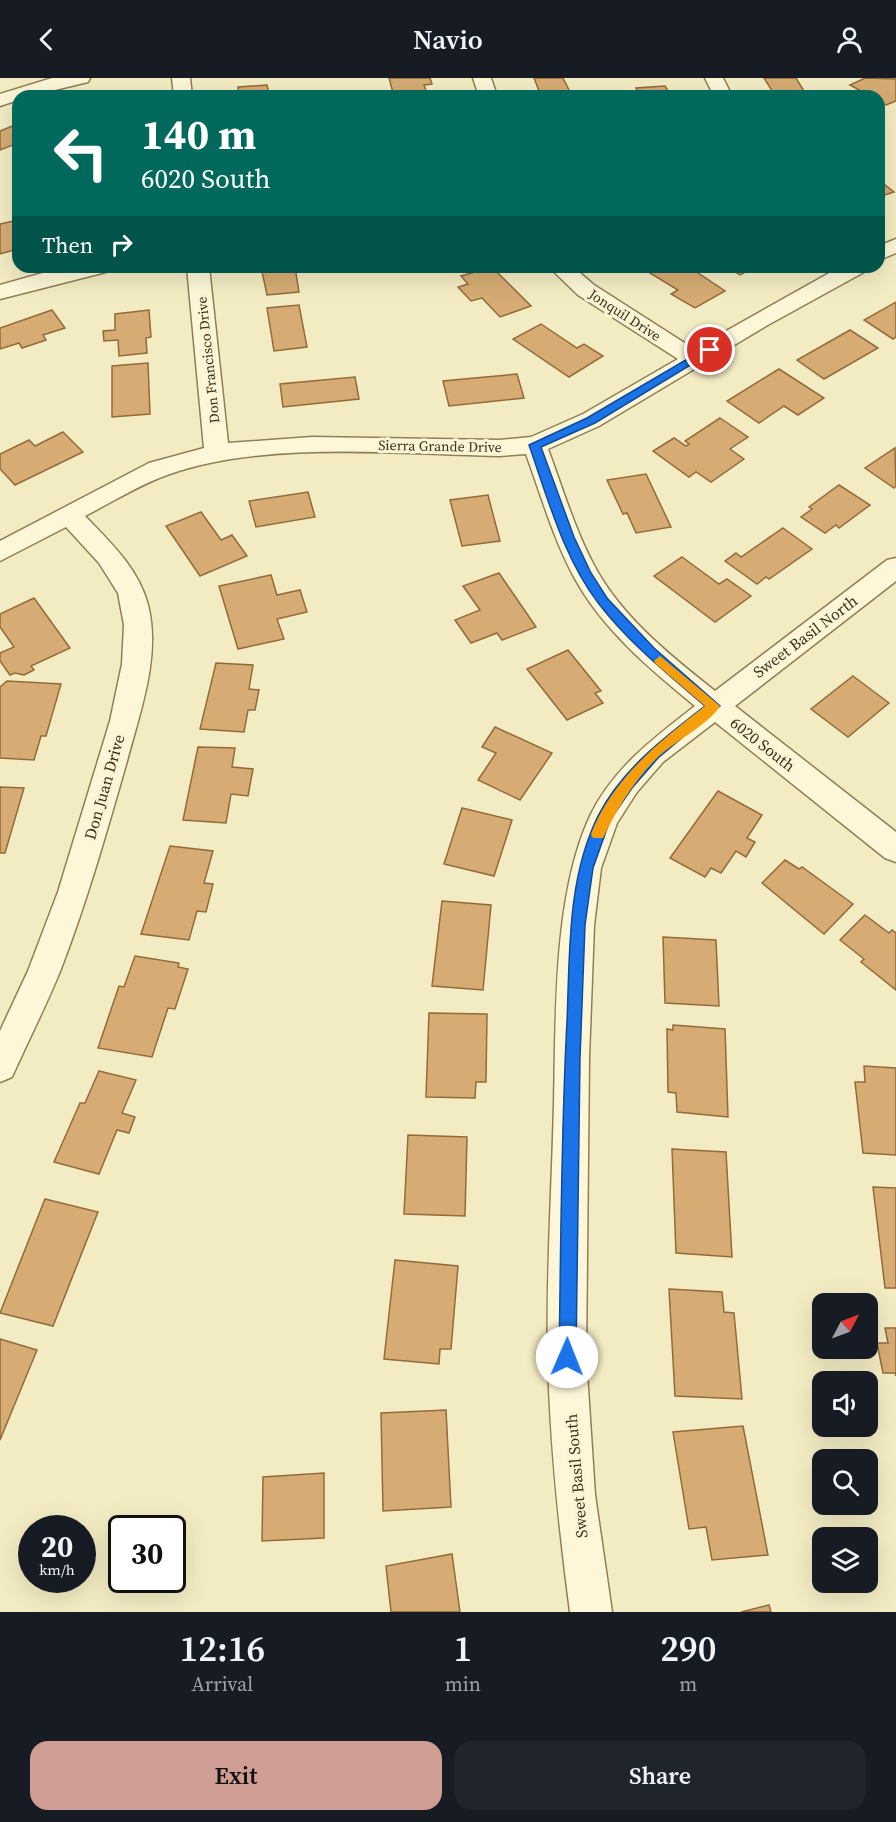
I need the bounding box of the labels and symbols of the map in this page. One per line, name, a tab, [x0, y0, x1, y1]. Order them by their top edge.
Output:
street label: Jonquil Drive	[584, 284, 665, 346]
street label: Don Francisco Drive	[191, 296, 225, 424]
pin	[684, 324, 735, 375]
street label: Sierra Grande Drive	[378, 435, 502, 457]
street label: Sweet Basil North	[748, 589, 862, 683]
street label: 6020 South	[726, 712, 800, 777]
street label: Don Juan Drive	[78, 732, 130, 842]
north arrow	[812, 1293, 878, 1359]
position arrow	[535, 1325, 599, 1389]
street label: Sweet Basil South	[560, 1413, 592, 1539]
speed limit sign: 30	[108, 1515, 186, 1593]

